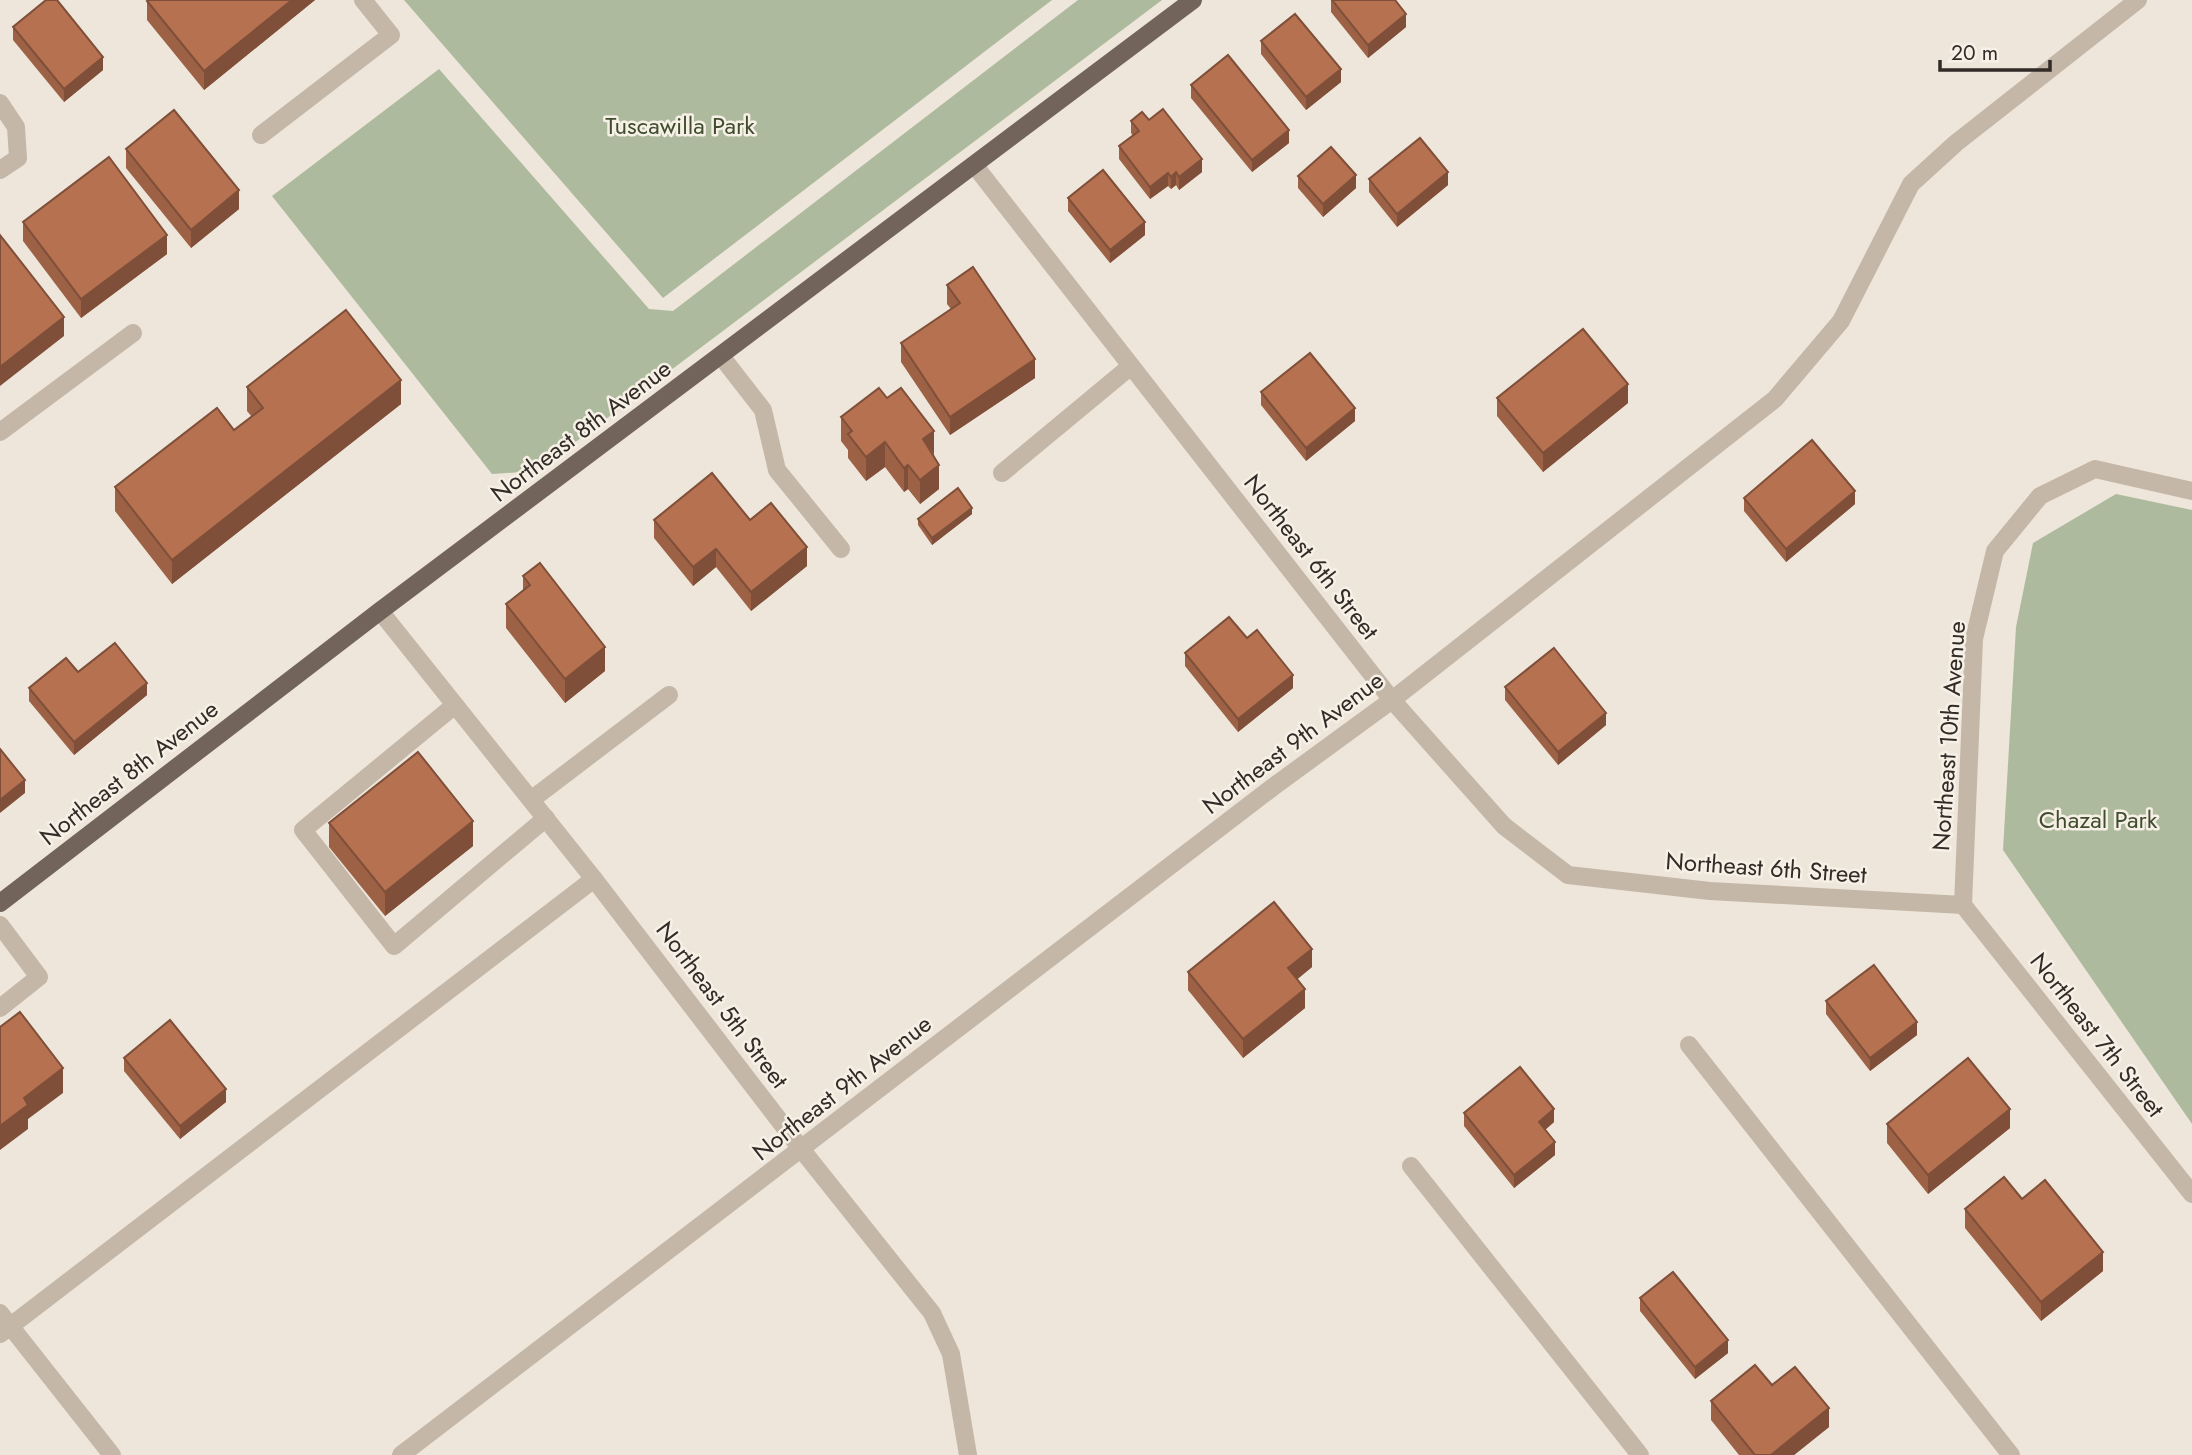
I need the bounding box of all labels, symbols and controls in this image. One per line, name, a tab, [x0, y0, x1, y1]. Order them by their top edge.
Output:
scale bar	[1940, 28, 2050, 72]
text: 20 m	[1951, 38, 1998, 68]
park label: Tuscawilla Park	[605, 108, 755, 143]
street label: Northeast 8th Avenue	[483, 351, 678, 510]
street label: Northeast 6th Street	[1236, 467, 1387, 647]
street label: Northeast 10th Avenue	[1923, 620, 1974, 852]
street label: Northeast 9th Avenue	[1195, 663, 1391, 822]
street label: Northeast 8th Avenue	[32, 692, 225, 854]
park label: Chazal Park	[2039, 802, 2158, 837]
street label: Northeast 6th Street	[1664, 843, 1868, 892]
street label: Northeast 5th Street	[648, 914, 797, 1096]
street label: Northeast 7th Street	[2022, 945, 2173, 1125]
street label: Northeast 9th Avenue	[745, 1006, 939, 1169]

